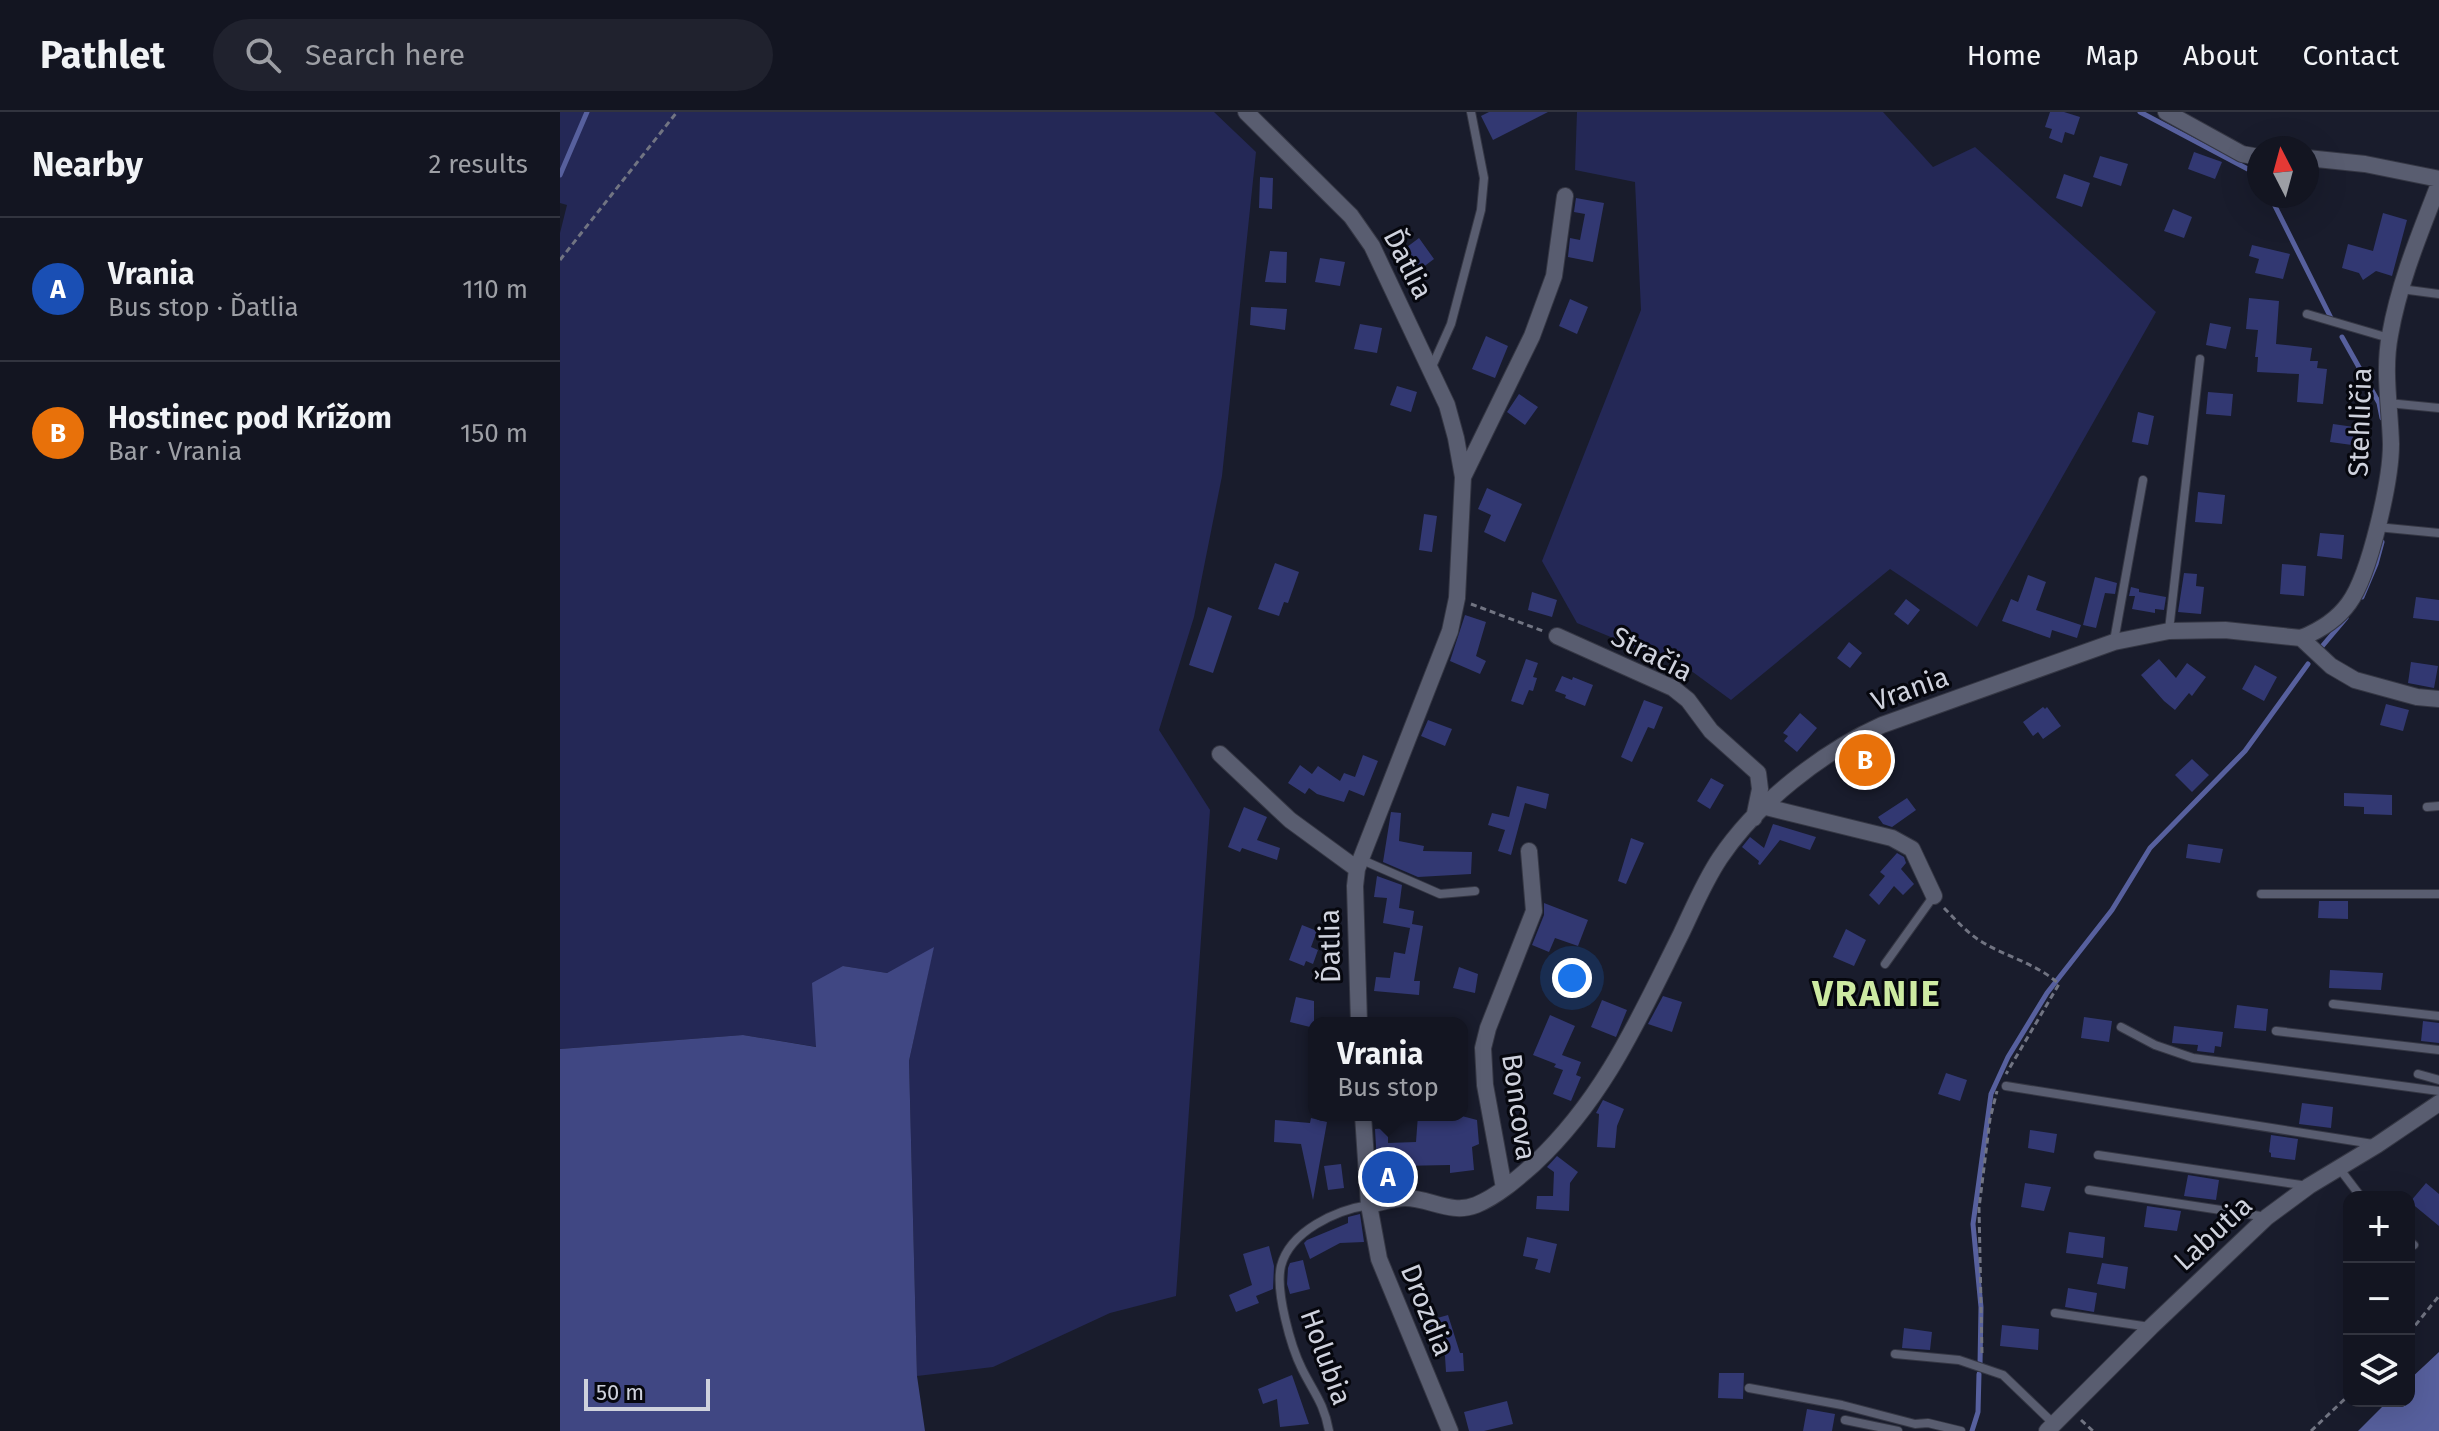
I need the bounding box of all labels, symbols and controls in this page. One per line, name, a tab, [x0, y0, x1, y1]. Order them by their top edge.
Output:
search box	[213, 19, 773, 91]
text: Pathlet	[40, 32, 165, 78]
icon: search	[241, 33, 285, 77]
text: Search here	[305, 37, 465, 73]
text: Home	[1967, 39, 2041, 72]
text: Map	[2085, 39, 2139, 72]
text: About	[2183, 39, 2258, 72]
text: Contact	[2302, 39, 2399, 72]
north arrow	[2247, 136, 2319, 208]
text: Nearby	[32, 144, 143, 185]
text: 2 results	[428, 149, 528, 180]
street label: Ďatlia	[1376, 223, 1440, 305]
text: Vrania	[108, 256, 194, 292]
text: A	[50, 274, 66, 305]
text: 110 m	[462, 274, 528, 305]
text: Bus stop · Ďatlia	[108, 292, 299, 323]
street label: Stehličia	[2342, 367, 2378, 477]
text: Hostinec pod Krížom	[108, 400, 392, 436]
text: B	[50, 418, 66, 449]
text: 150 m	[460, 418, 528, 449]
text: Bar · Vrania	[108, 436, 242, 467]
street label: Stračia	[1606, 620, 1698, 688]
street label: Vrania	[1867, 660, 1953, 718]
pin: B	[1839, 730, 1891, 790]
street label: Ďatlia	[1313, 909, 1347, 983]
your location	[1552, 958, 1592, 998]
district label: VRANIE	[1811, 972, 1942, 1016]
popup	[1308, 1017, 1468, 1121]
text: Vrania	[1337, 1036, 1424, 1072]
street label: Boncova	[1495, 1052, 1543, 1162]
text: Bus stop	[1337, 1072, 1439, 1103]
pin: A	[1362, 1147, 1414, 1207]
street label: Labutia	[2167, 1189, 2259, 1277]
map controls	[2343, 1191, 2415, 1407]
button: +	[2343, 1191, 2415, 1263]
street label: Drozdia	[1394, 1259, 1460, 1361]
button: −	[2343, 1263, 2415, 1335]
street label: Holubia	[1293, 1305, 1359, 1409]
button: layers	[2343, 1335, 2415, 1407]
scale bar	[584, 1375, 710, 1411]
text: 50 m	[596, 1379, 644, 1406]

